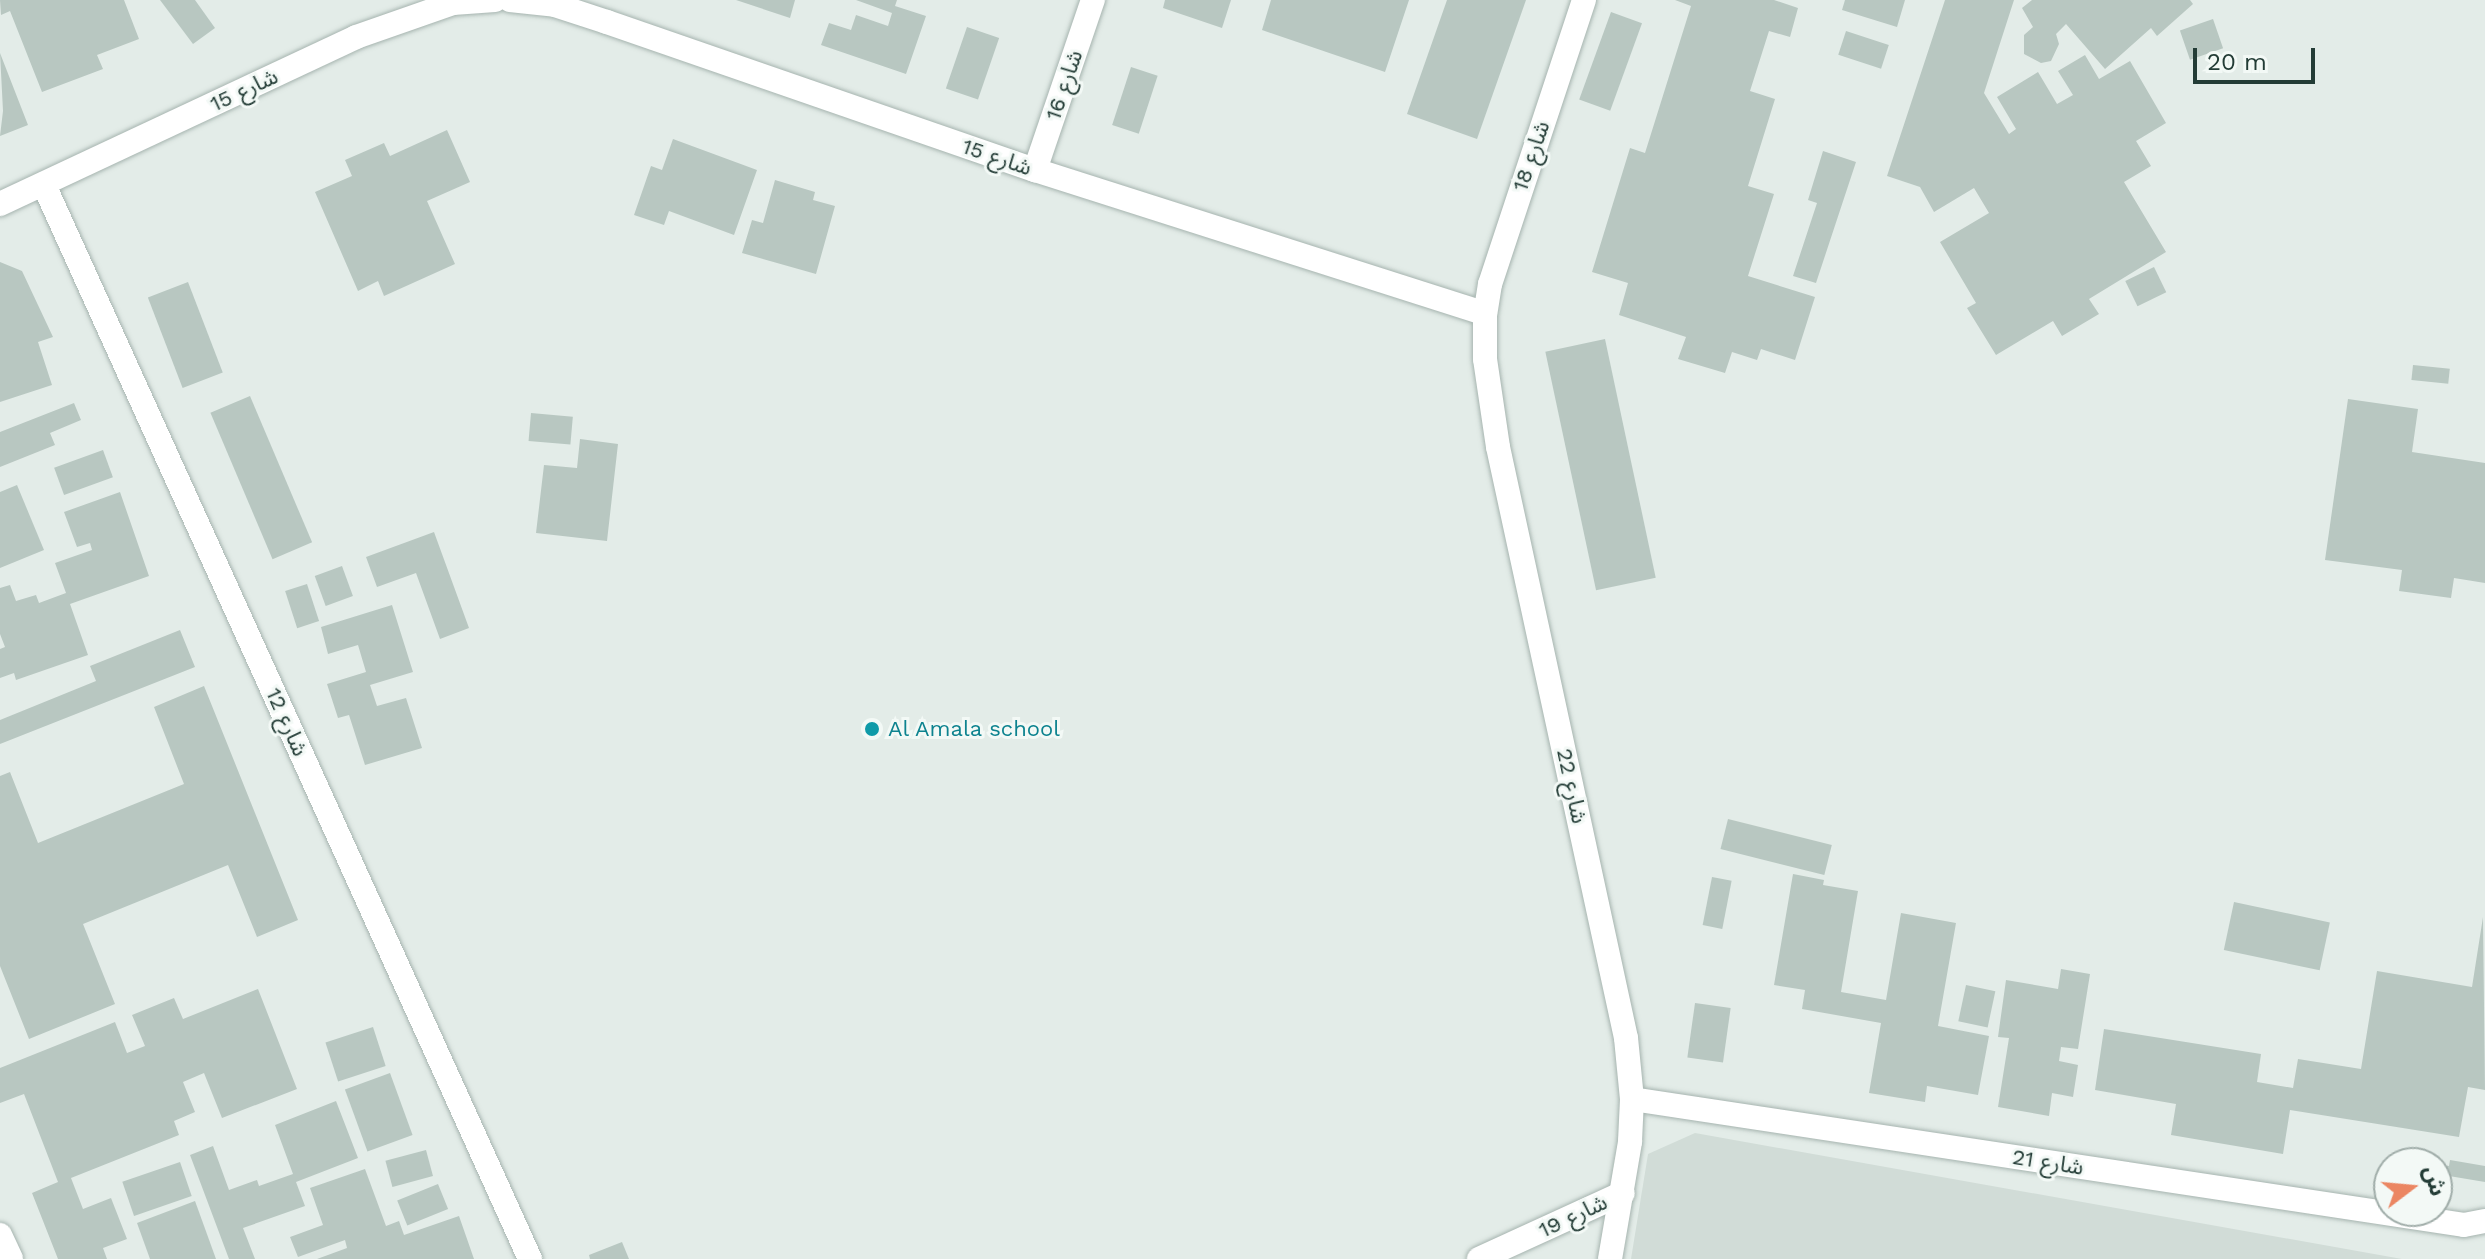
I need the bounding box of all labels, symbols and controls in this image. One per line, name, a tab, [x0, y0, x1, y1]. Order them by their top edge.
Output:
scale bar	[2197, 32, 2319, 82]
street label: شارع 16	[1040, 47, 1088, 123]
text: 20 m	[2207, 48, 2267, 76]
street label: شارع 15	[206, 63, 282, 117]
street label: شارع 18	[1507, 117, 1555, 195]
street label: شارع 15	[959, 133, 1035, 181]
street label: شارع 12	[260, 684, 314, 760]
place label: Al Amala school	[888, 716, 1062, 742]
marker: Al Amala school	[863, 720, 881, 738]
street label: شارع 22	[1551, 746, 1593, 826]
street label: شارع 21	[2010, 1143, 2086, 1181]
north arrow	[2373, 1147, 2453, 1227]
text: ش	[2418, 1163, 2451, 1199]
street label: شارع 19	[1535, 1189, 1611, 1243]

